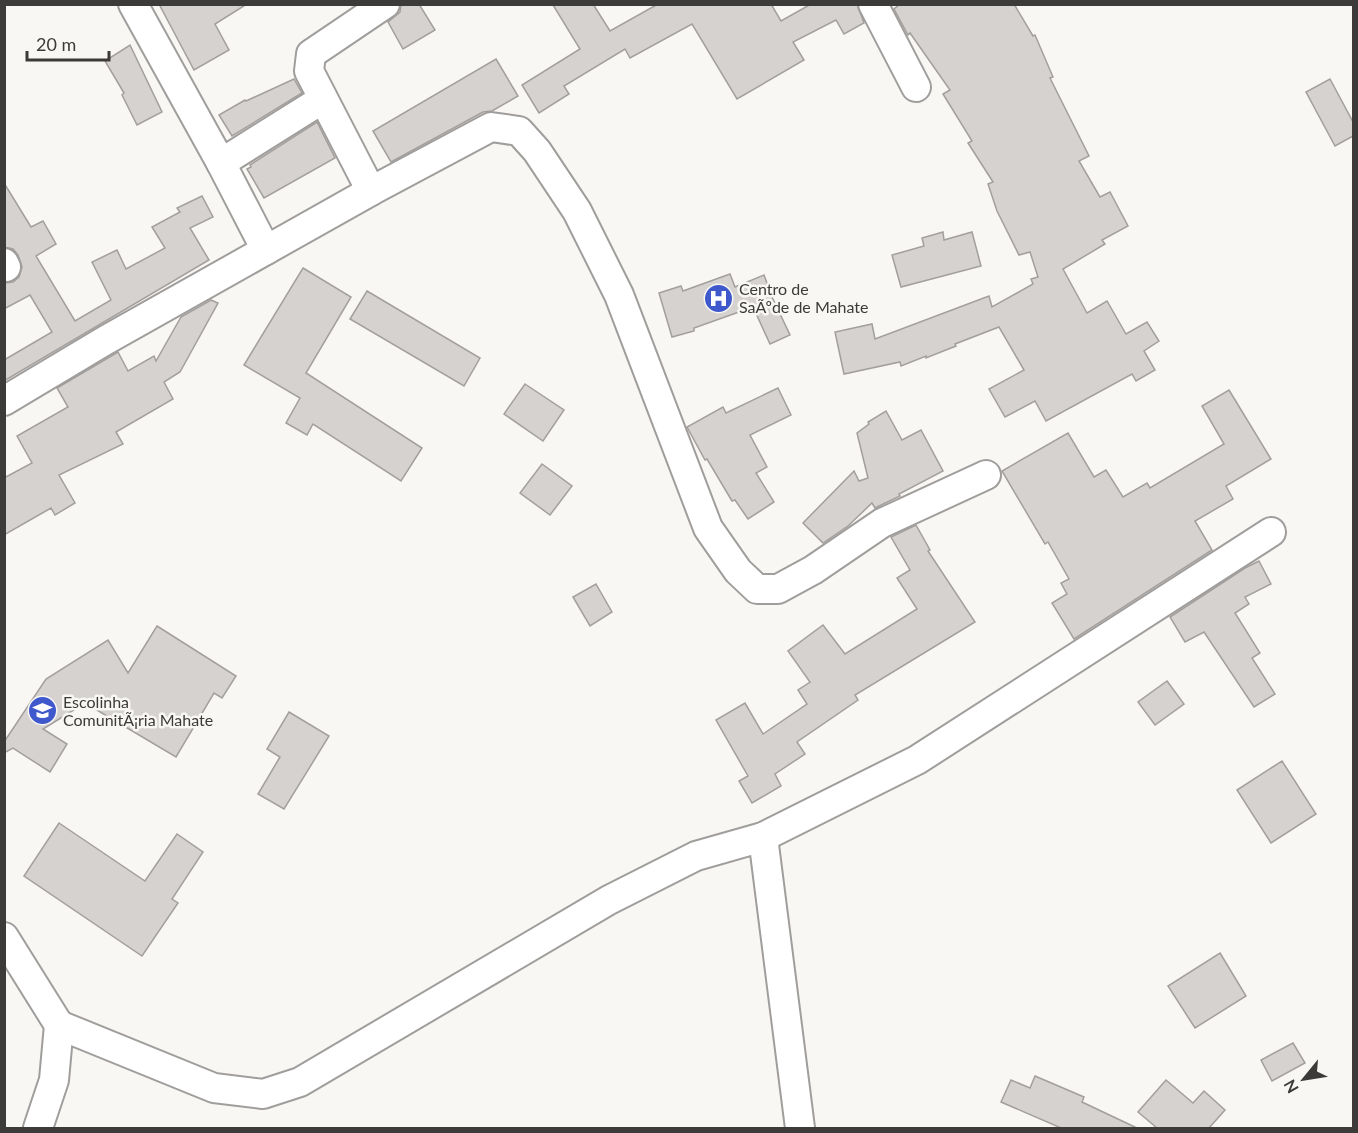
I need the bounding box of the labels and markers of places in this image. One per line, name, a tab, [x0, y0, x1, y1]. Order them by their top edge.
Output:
place label: Centro de SaÃºde de Mahate	[739, 279, 868, 316]
hospital icon: Centro de SaÃºde de Mahate	[702, 282, 734, 314]
place label: Escolinha ComunitÃ¡ria Mahate	[63, 692, 213, 729]
school or university icon: Escolinha ComunitÃ¡ria Mahate	[26, 695, 58, 727]

